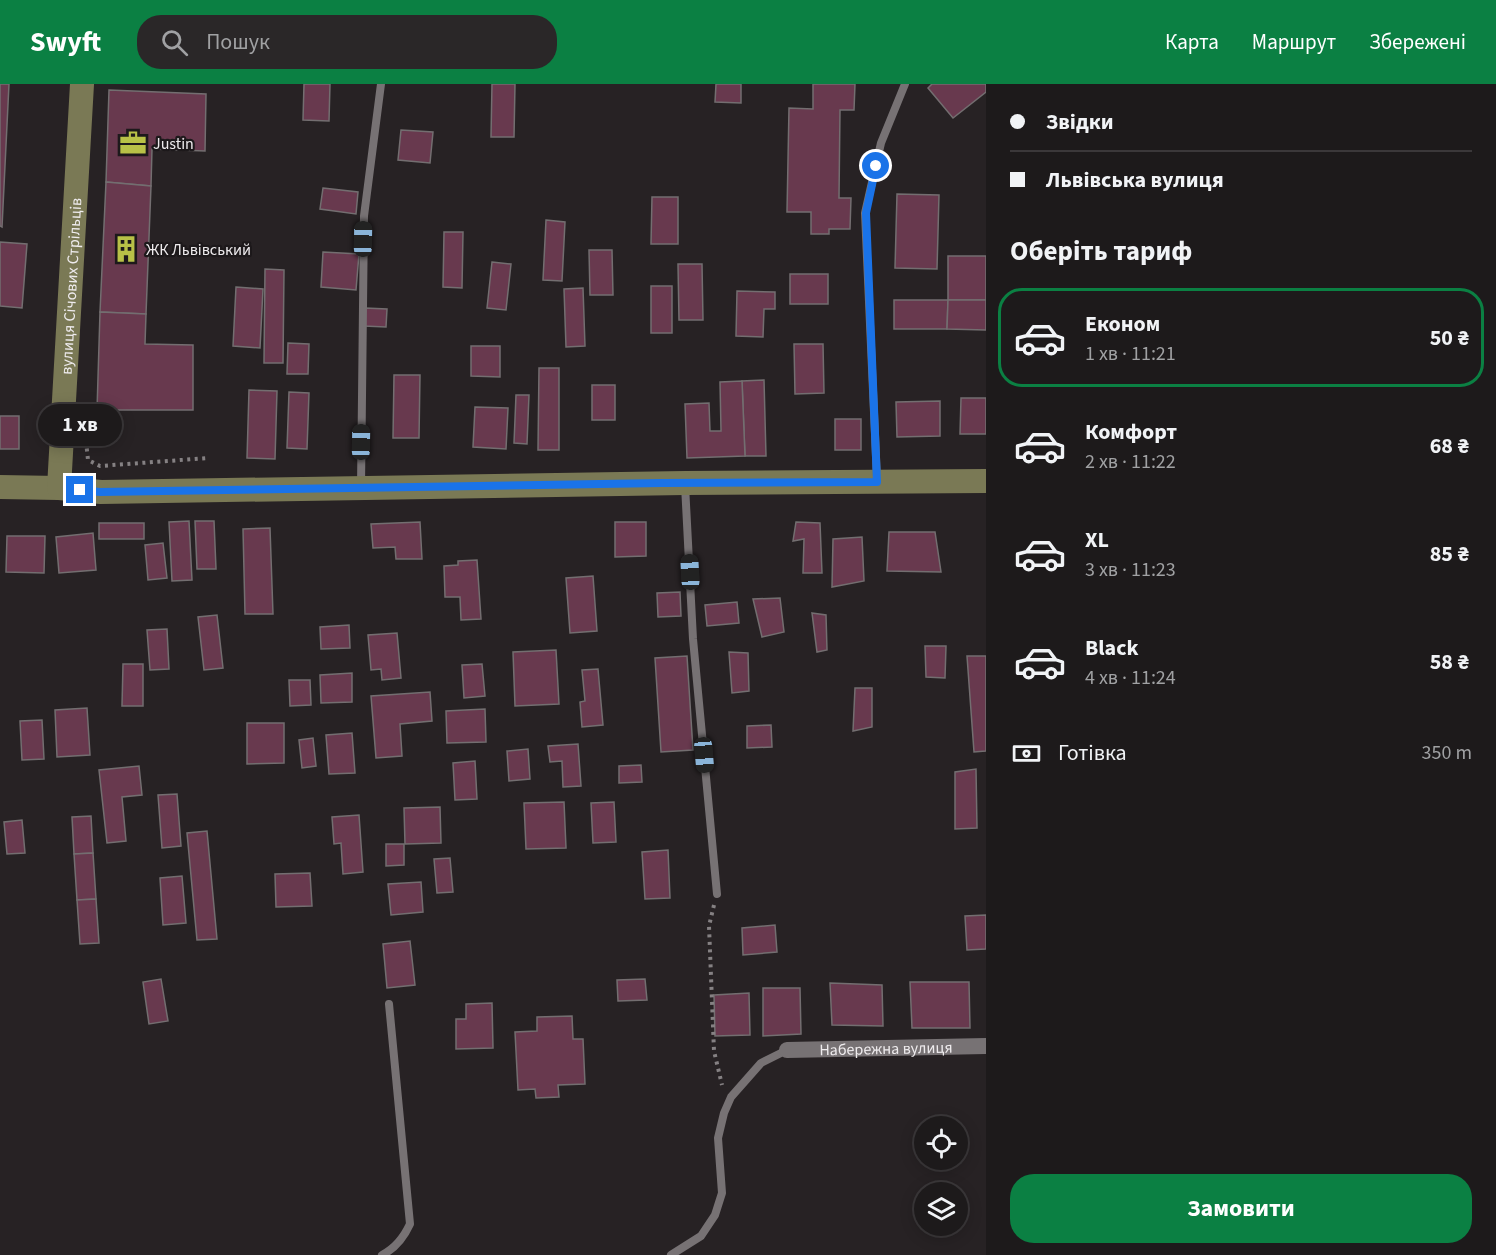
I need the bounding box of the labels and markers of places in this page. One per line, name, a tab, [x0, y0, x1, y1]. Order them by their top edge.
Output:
office icon: Justin	[118, 128, 148, 158]
place label: Justin	[153, 133, 194, 155]
building icon: ЖК Львівський	[111, 234, 141, 264]
place label: ЖК Львівський	[146, 239, 251, 261]

